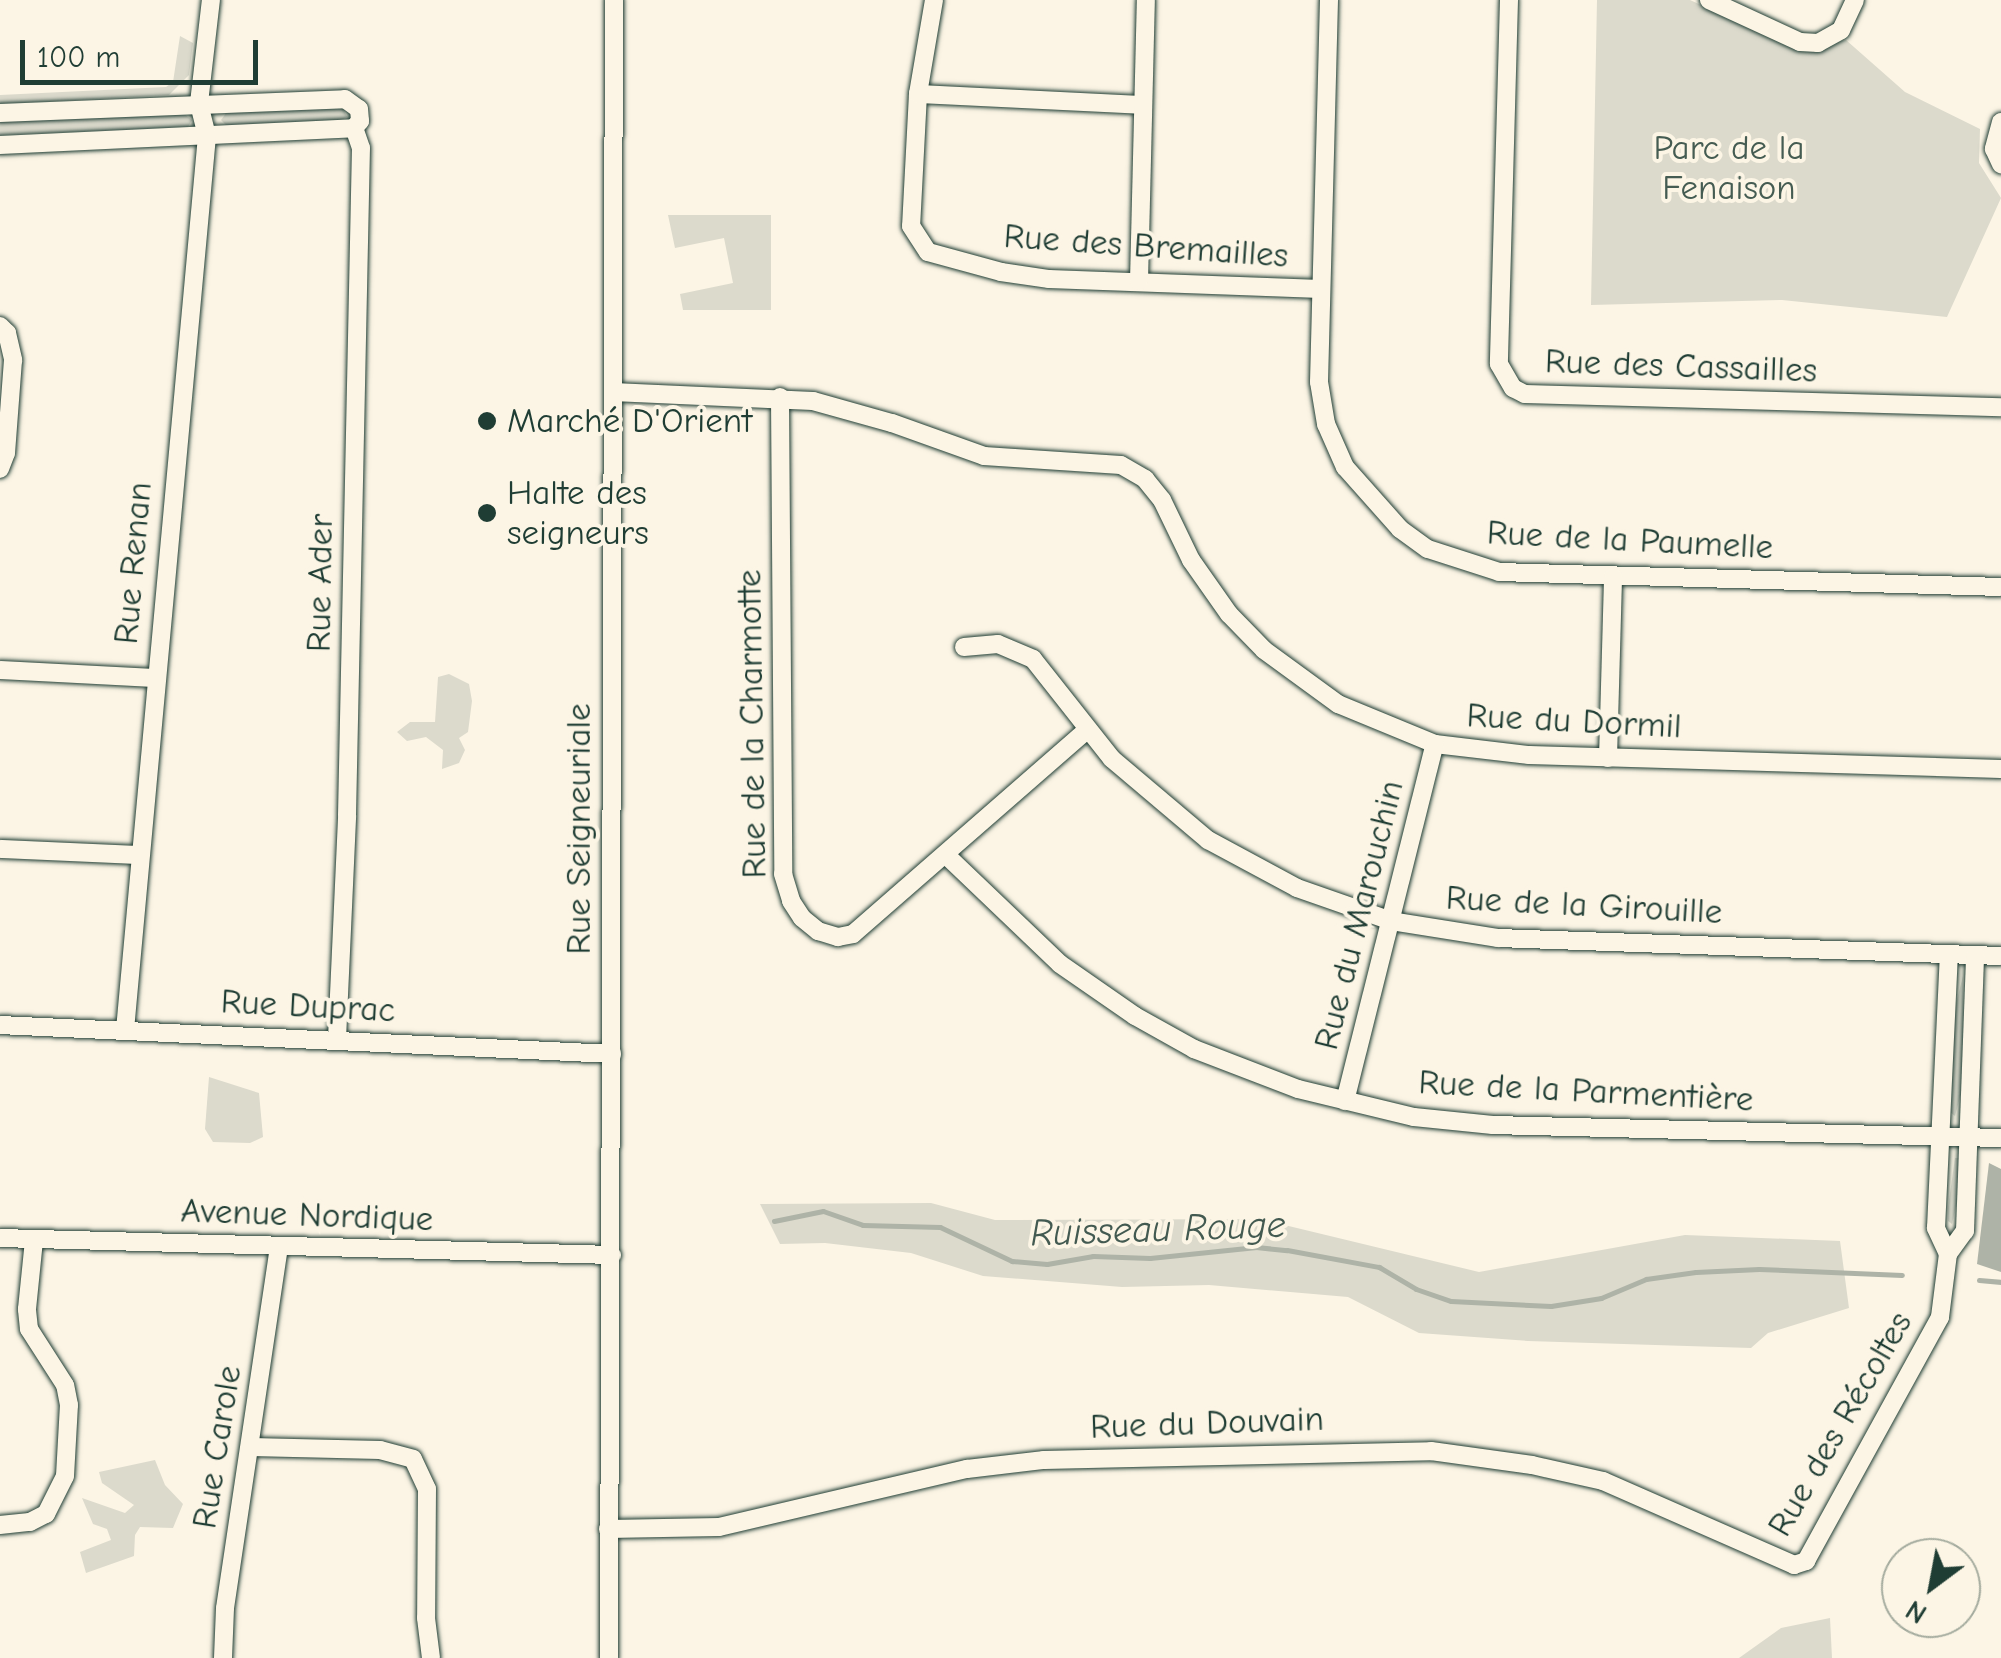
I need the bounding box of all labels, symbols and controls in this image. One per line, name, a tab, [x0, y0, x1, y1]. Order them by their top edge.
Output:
scale bar	[25, 20, 262, 82]
text: 100 m	[37, 40, 120, 75]
park label: Parc de la Fenaison	[1653, 127, 1805, 209]
street label: Rue des Bremailles	[1002, 215, 1290, 277]
street label: Rue des Cassailles	[1544, 340, 1818, 392]
place label: Marché D'Orient	[507, 400, 752, 442]
marker: Marché D'Orient	[476, 410, 498, 432]
place label: Halte des seigneurs	[507, 472, 649, 554]
street label: Rue Renan	[105, 480, 161, 646]
marker: Halte des seigneurs	[476, 502, 498, 524]
street label: Rue de la Paumelle	[1486, 512, 1774, 568]
street label: Rue Ader	[298, 514, 342, 652]
street label: Rue de la Charmotte	[728, 569, 776, 879]
street label: Rue du Dormil	[1466, 694, 1682, 748]
street label: Rue Seigneuriale	[558, 703, 600, 955]
street label: Rue du Marouchin	[1305, 776, 1413, 1054]
street label: Rue de la Girouille	[1445, 877, 1723, 933]
street label: Rue Duprac	[220, 980, 396, 1032]
street label: Rue de la Parmentière	[1417, 1061, 1755, 1121]
street label: Avenue Nordique	[180, 1190, 434, 1240]
water label: Ruisseau Rouge	[1030, 1203, 1286, 1257]
street label: Rue des Récoltes	[1759, 1304, 1921, 1544]
street label: Rue Carole	[183, 1362, 251, 1532]
street label: Rue du Douvain	[1089, 1398, 1325, 1448]
north arrow	[1881, 1538, 1981, 1638]
text: N	[1900, 1593, 1932, 1630]

